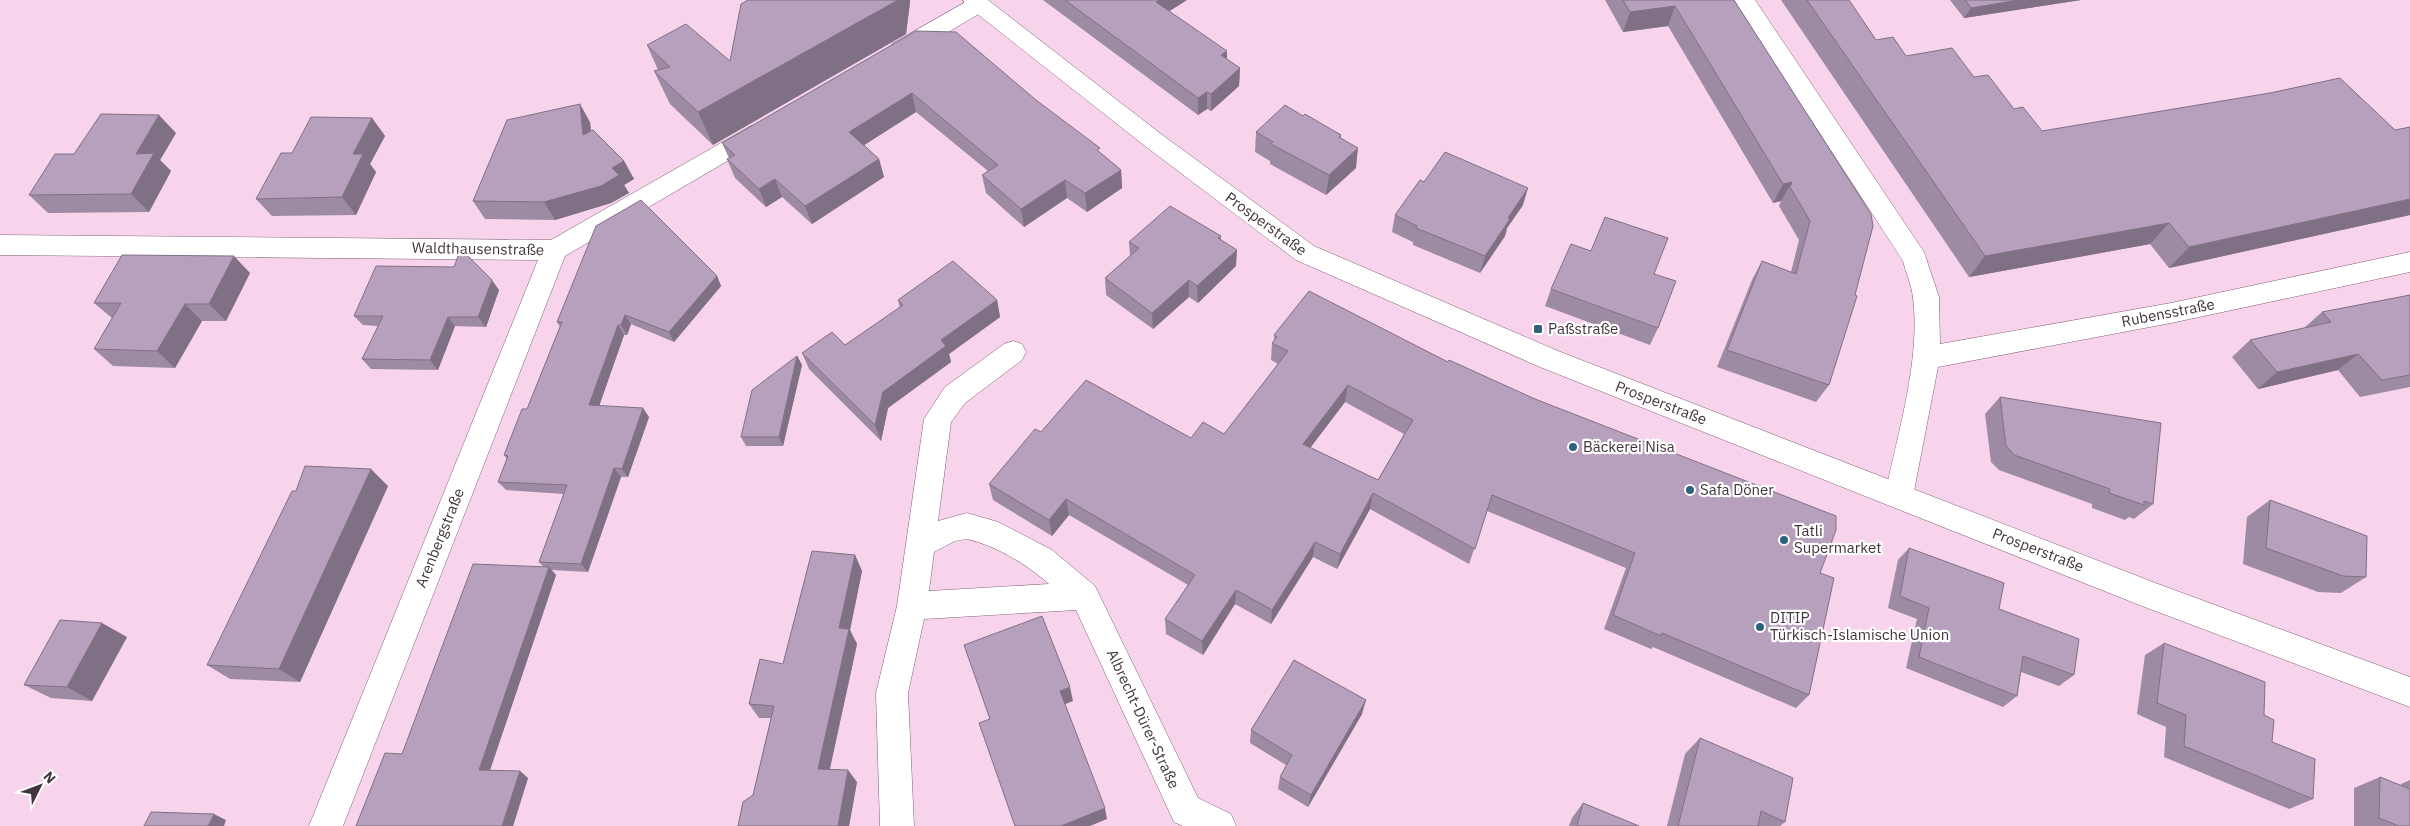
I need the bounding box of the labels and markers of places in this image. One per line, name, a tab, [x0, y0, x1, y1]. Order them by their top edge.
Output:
place label: Paßstraße	[1548, 319, 1618, 338]
marker: Paßstraße	[1532, 323, 1544, 335]
place label: Bäckerei Nisa	[1583, 437, 1675, 456]
marker: Bäckerei Nisa	[1567, 441, 1579, 453]
place label: Safa Döner	[1700, 480, 1774, 499]
marker: Safa Döner	[1684, 484, 1696, 496]
place label: Tatli Supermarket	[1794, 521, 1881, 557]
marker: Tatli Supermarket	[1778, 534, 1790, 546]
place label: DITIP Türkisch-Islamische Union	[1770, 608, 1949, 644]
marker: DITIP Türkisch-Islamische Union	[1754, 621, 1766, 633]

